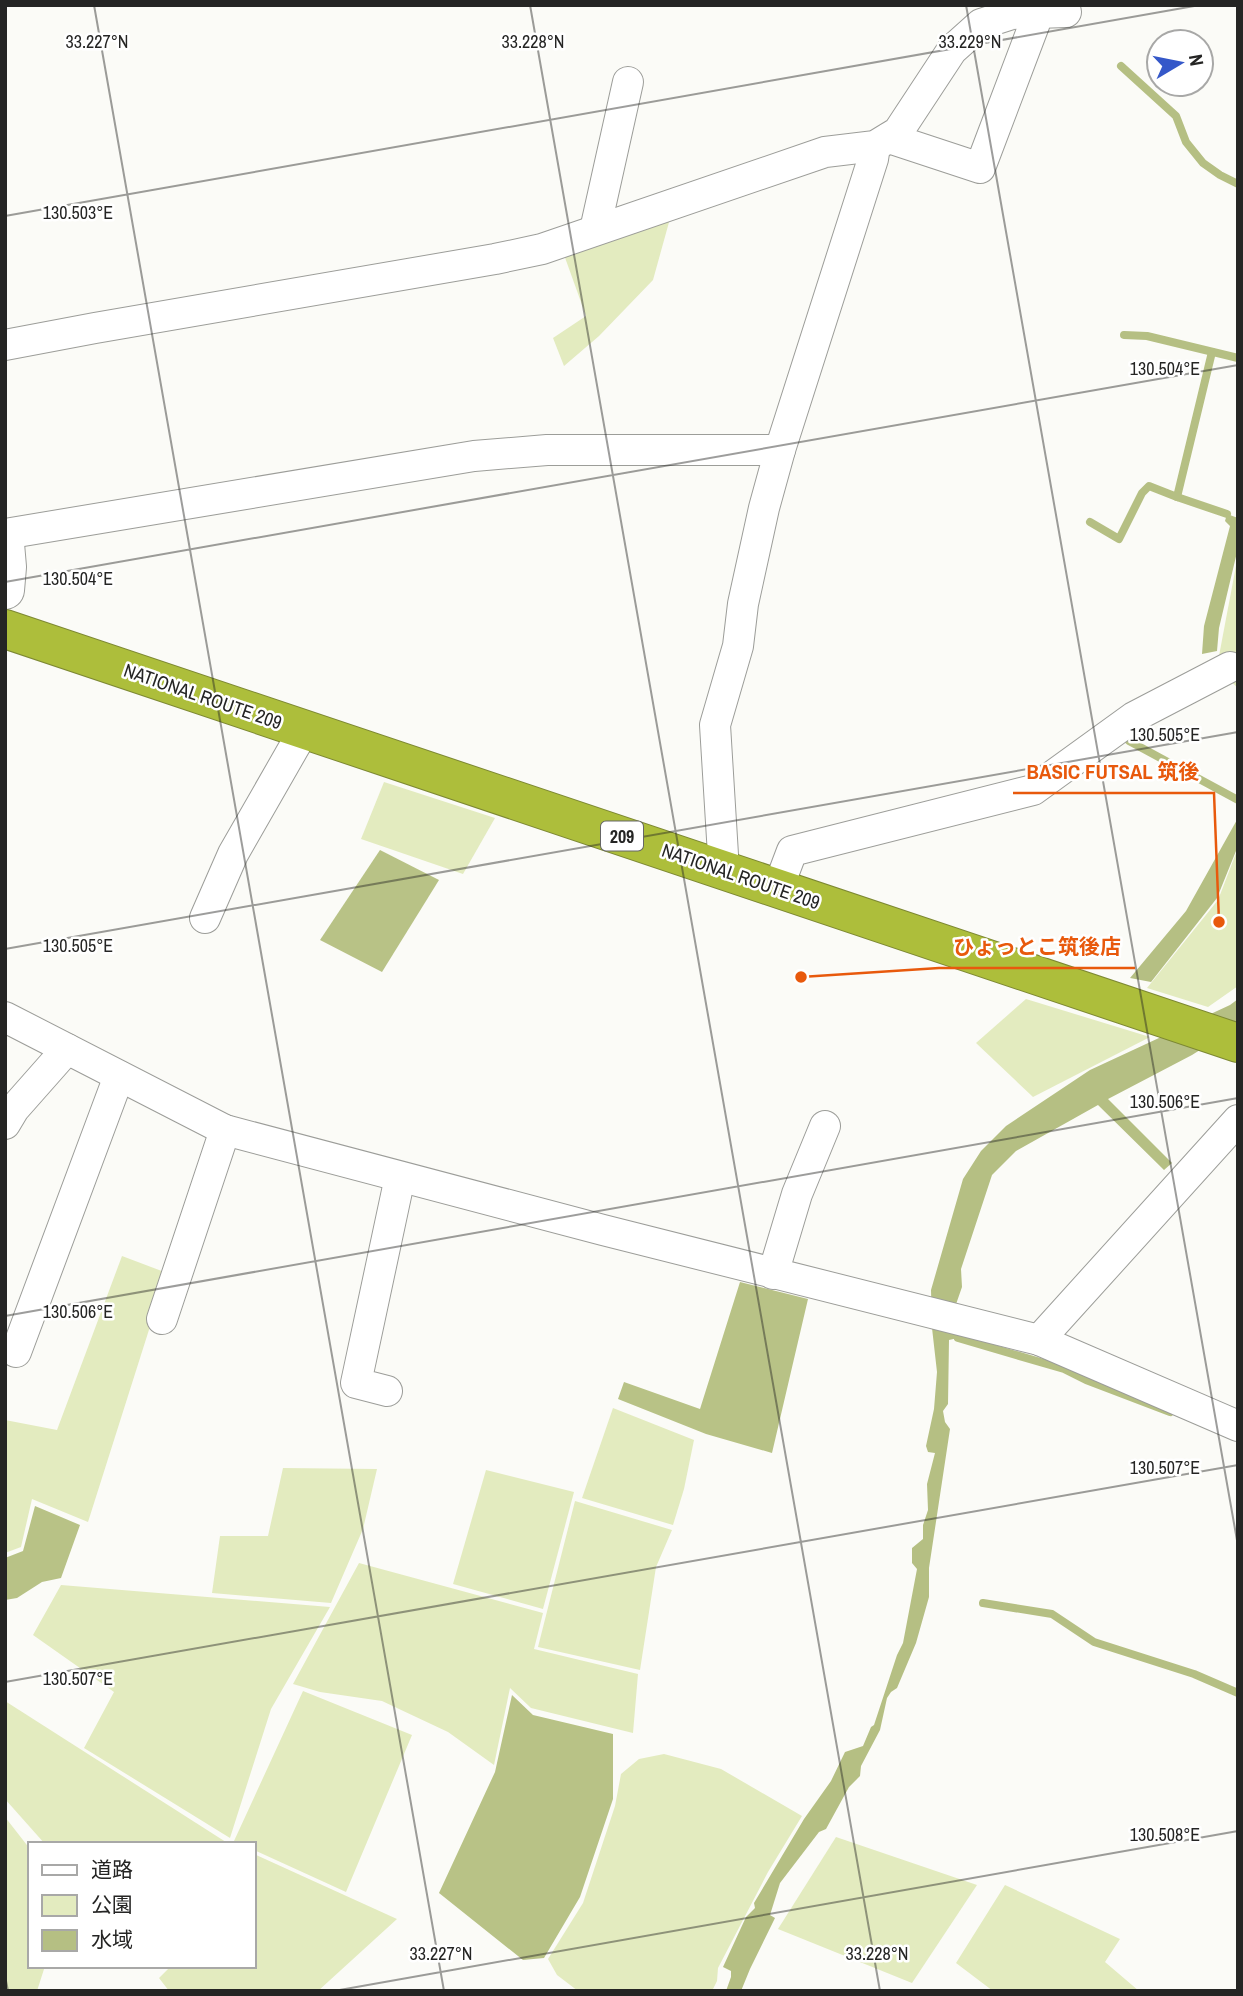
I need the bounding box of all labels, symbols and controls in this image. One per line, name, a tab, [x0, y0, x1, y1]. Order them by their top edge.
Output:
north arrow	[1145, 28, 1215, 98]
text: 33.227°N	[66, 29, 129, 54]
text: 33.228°N	[502, 29, 565, 54]
text: 33.229°N	[939, 29, 1002, 54]
text: N	[1183, 52, 1211, 68]
text: 130.503°E	[43, 200, 113, 225]
text: 130.504°E	[1130, 356, 1200, 381]
text: 130.504°E	[43, 566, 113, 591]
street label: NATIONAL ROUTE 209	[121, 657, 285, 735]
text: 130.505°E	[1130, 722, 1200, 747]
callout: BASIC FUTSAL 筑後	[1013, 751, 1214, 793]
text: BASIC FUTSAL 筑後	[1027, 757, 1199, 786]
road number: 209	[601, 822, 643, 850]
street label: NATIONAL ROUTE 209	[659, 837, 823, 915]
callout: ひょっとこ筑後店	[939, 926, 1135, 968]
text: ひょっとこ筑後店	[953, 932, 1121, 961]
text: 130.505°E	[43, 933, 113, 958]
text: 130.506°E	[1130, 1089, 1200, 1114]
text: 130.506°E	[43, 1299, 113, 1324]
text: 130.507°E	[1130, 1455, 1200, 1480]
text: 130.507°E	[43, 1666, 113, 1691]
text: 130.508°E	[1130, 1822, 1200, 1847]
legend	[28, 1842, 256, 1968]
text: 道路	[91, 1855, 133, 1884]
text: 公園	[91, 1890, 133, 1919]
text: 水域	[91, 1925, 133, 1954]
text: 33.227°N	[410, 1941, 473, 1966]
text: 33.228°N	[846, 1941, 909, 1966]

